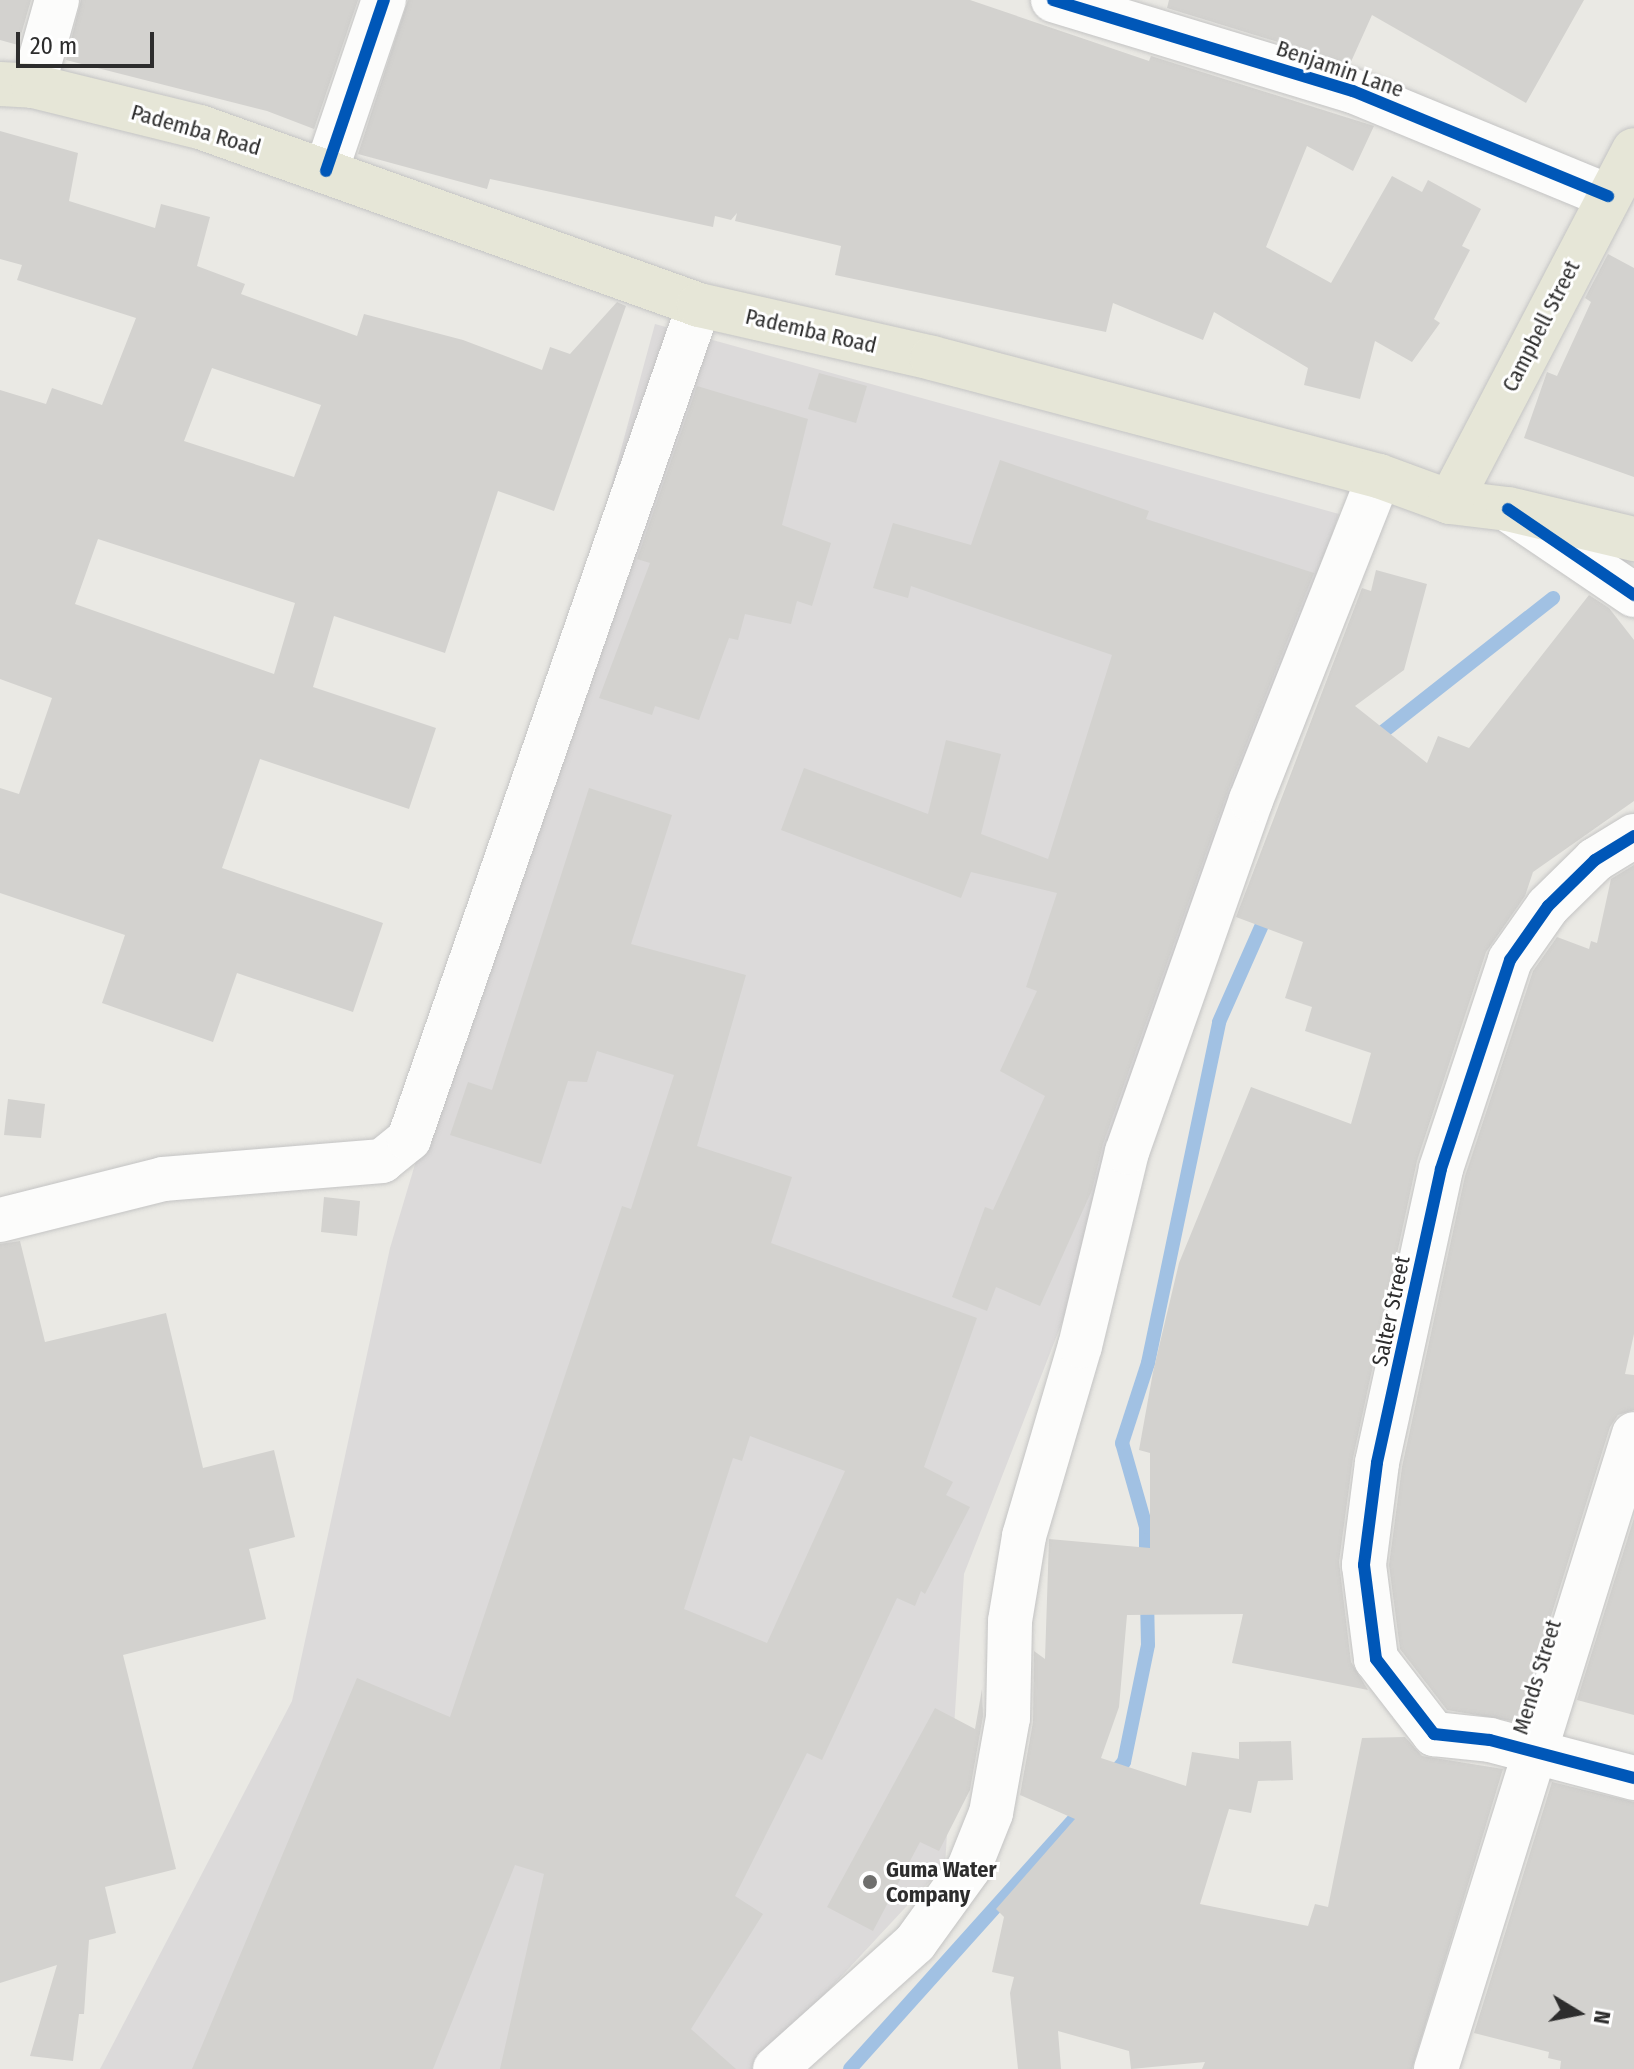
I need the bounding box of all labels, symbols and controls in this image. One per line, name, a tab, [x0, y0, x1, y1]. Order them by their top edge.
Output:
scale bar	[20, 16, 158, 66]
text: 20 m	[30, 32, 77, 60]
street label: Benjamin Lane	[1273, 35, 1407, 103]
street label: Pademba Road	[128, 99, 264, 161]
street label: Campbell Street	[1497, 256, 1585, 396]
street label: Pademba Road	[743, 303, 879, 359]
street label: Salter Street	[1366, 1253, 1416, 1369]
street label: Mends Street	[1507, 1616, 1567, 1738]
place label: Guma Water Company	[886, 1856, 997, 1908]
marker: Guma Water Company	[861, 1873, 879, 1891]
north arrow	[1538, 1973, 1618, 2053]
text: N	[1588, 2008, 1617, 2026]

